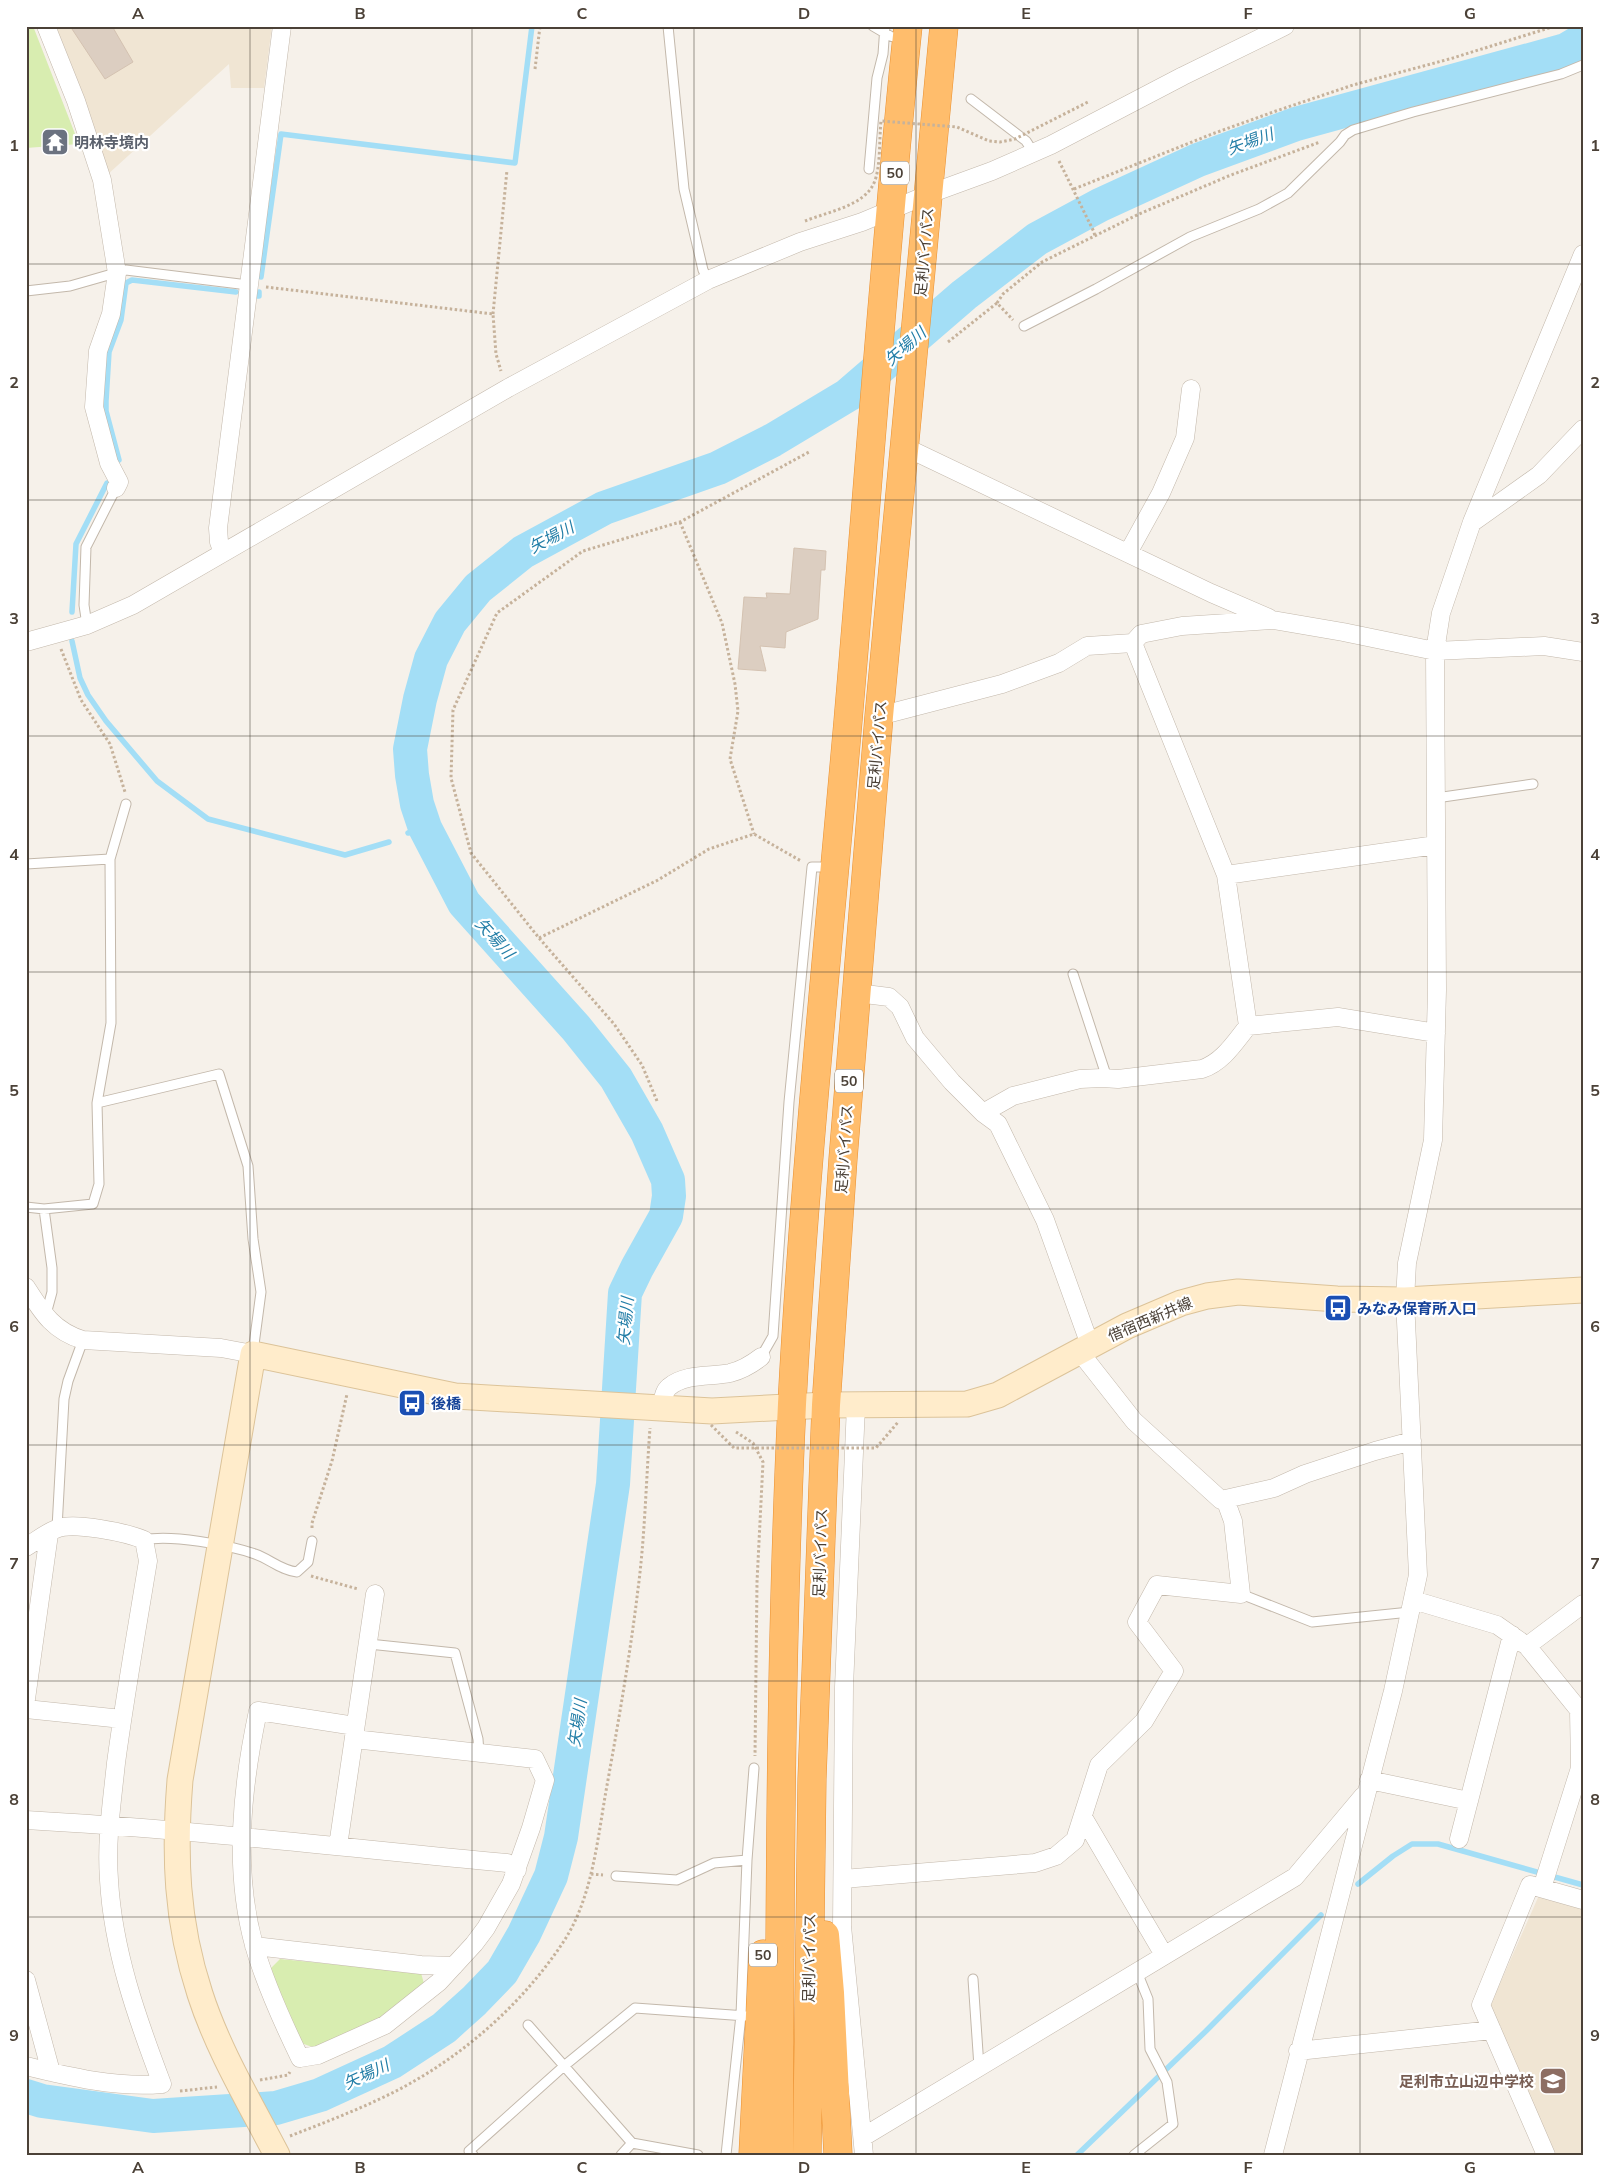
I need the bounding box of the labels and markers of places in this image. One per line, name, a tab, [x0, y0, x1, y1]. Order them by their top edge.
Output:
temple icon: 明林寺境内	[40, 127, 70, 157]
place label: 明林寺境内	[74, 133, 149, 152]
bus stop icon: みなみ保育所入口	[1323, 1293, 1353, 1323]
place label: みなみ保育所入口	[1357, 1299, 1477, 1318]
bus stop icon: 後橋	[397, 1388, 427, 1418]
place label: 後橋	[431, 1394, 462, 1413]
school or university icon: 足利市立山辺中学校	[1538, 2066, 1568, 2096]
place label: 足利市立山辺中学校	[1399, 2072, 1534, 2091]

